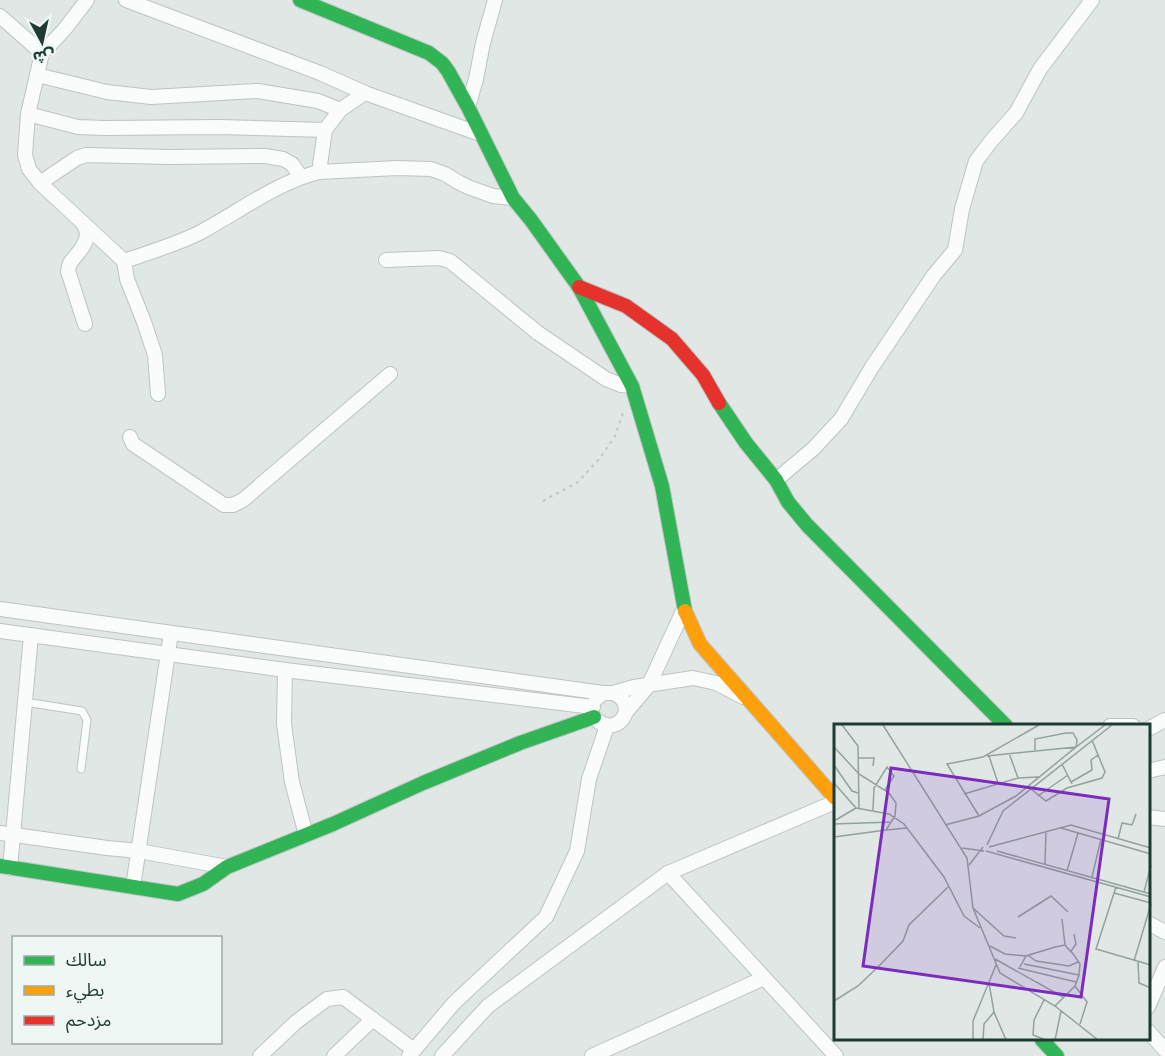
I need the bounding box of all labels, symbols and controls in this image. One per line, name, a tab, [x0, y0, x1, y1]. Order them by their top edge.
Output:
north arrow	[12, 12, 72, 72]
text: ش	[32, 45, 56, 68]
inset map	[834, 724, 1150, 1041]
legend	[12, 936, 222, 1044]
text: سالك	[66, 948, 107, 971]
text: بطيء	[66, 978, 104, 1003]
text: مزدحم	[66, 1008, 111, 1033]

